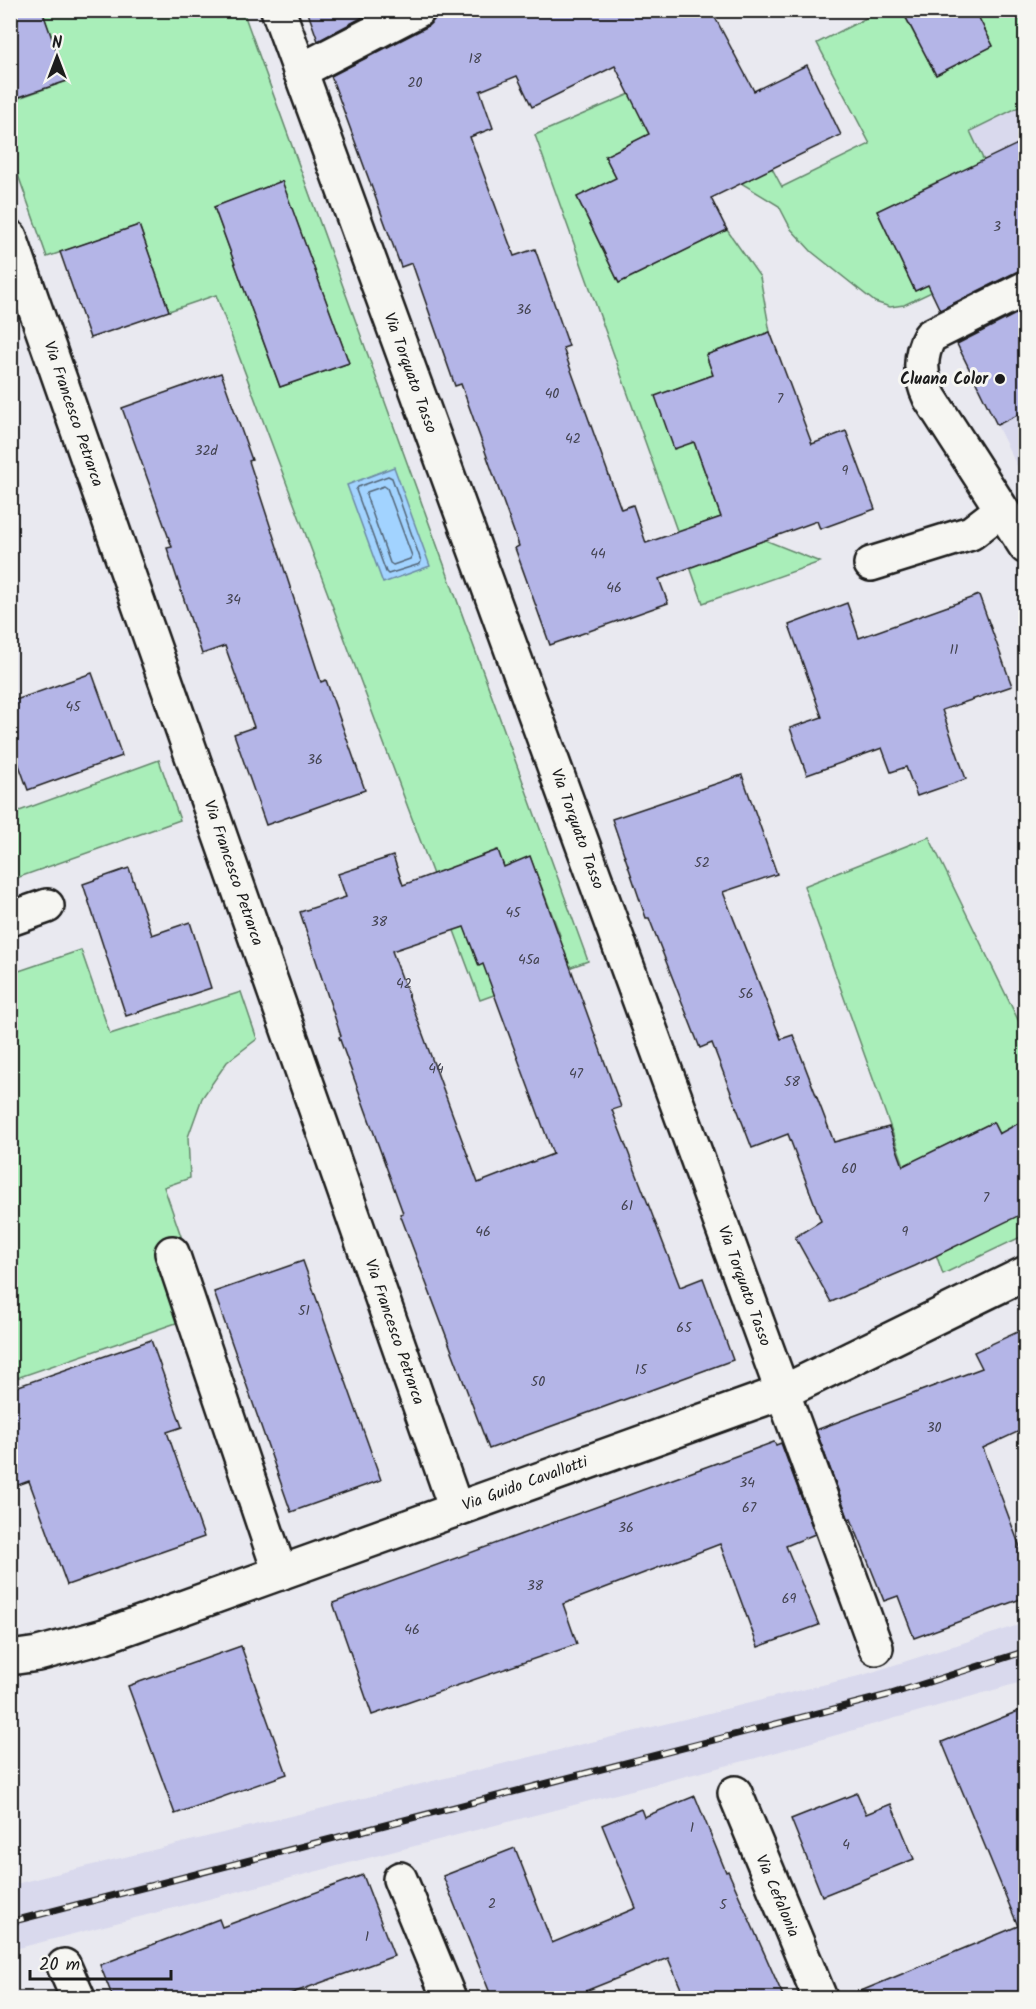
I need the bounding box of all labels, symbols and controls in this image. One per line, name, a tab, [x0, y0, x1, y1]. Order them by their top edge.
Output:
north arrow	[27, 27, 87, 87]
text: N	[52, 31, 62, 56]
house number: 18	[469, 48, 482, 70]
house number: 20	[407, 72, 423, 94]
house number: 3	[993, 216, 1001, 238]
house number: 36	[516, 299, 532, 321]
street label: Via Torquato Tasso	[377, 309, 443, 437]
street label: Via Francesco Petrarca	[36, 338, 110, 490]
place label: Cluana Color	[900, 367, 989, 392]
marker: Cluana Color	[993, 372, 1007, 386]
house number: 40	[545, 383, 559, 405]
house number: 7	[777, 388, 784, 410]
house number: 42	[565, 428, 581, 450]
house number: 32d	[194, 440, 219, 462]
house number: 9	[842, 460, 849, 482]
house number: 44	[590, 543, 606, 565]
house number: 46	[606, 577, 622, 599]
house number: 34	[225, 589, 241, 611]
house number: 11	[950, 639, 958, 661]
house number: 45	[65, 696, 82, 718]
house number: 36	[307, 749, 323, 771]
street label: Via Torquato Tasso	[544, 765, 610, 893]
street label: Via Francesco Petrarca	[196, 797, 270, 949]
house number: 52	[694, 852, 710, 874]
house number: 45	[505, 902, 522, 924]
house number: 38	[371, 911, 388, 933]
house number: 45a	[518, 949, 540, 971]
house number: 42	[396, 973, 412, 995]
house number: 56	[738, 983, 754, 1005]
house number: 44	[428, 1058, 444, 1080]
house number: 47	[569, 1063, 584, 1085]
house number: 58	[784, 1071, 801, 1093]
house number: 60	[842, 1158, 856, 1180]
house number: 7	[983, 1187, 990, 1209]
house number: 61	[621, 1195, 633, 1217]
house number: 46	[475, 1221, 491, 1243]
house number: 9	[902, 1221, 909, 1243]
street label: Via Torquato Tasso	[711, 1222, 777, 1350]
street label: Via Francesco Petrarca	[357, 1256, 431, 1408]
house number: 51	[298, 1300, 310, 1322]
house number: 65	[676, 1317, 693, 1339]
house number: 15	[635, 1359, 648, 1381]
house number: 50	[531, 1371, 545, 1393]
house number: 30	[927, 1417, 942, 1439]
street label: Via Guido Cavallotti	[459, 1449, 592, 1518]
house number: 34	[739, 1472, 755, 1494]
house number: 67	[742, 1497, 757, 1519]
house number: 36	[618, 1517, 634, 1539]
house number: 38	[527, 1575, 544, 1597]
house number: 69	[782, 1588, 796, 1610]
house number: 46	[404, 1619, 420, 1641]
house number: 1	[690, 1817, 694, 1839]
house number: 4	[842, 1834, 850, 1856]
street label: Via Cefalonia	[748, 1851, 806, 1941]
house number: 2	[488, 1893, 496, 1915]
house number: 5	[719, 1894, 728, 1916]
house number: 1	[365, 1926, 369, 1948]
scale bar	[30, 1943, 171, 1981]
text: 20 m	[39, 1951, 80, 1980]

